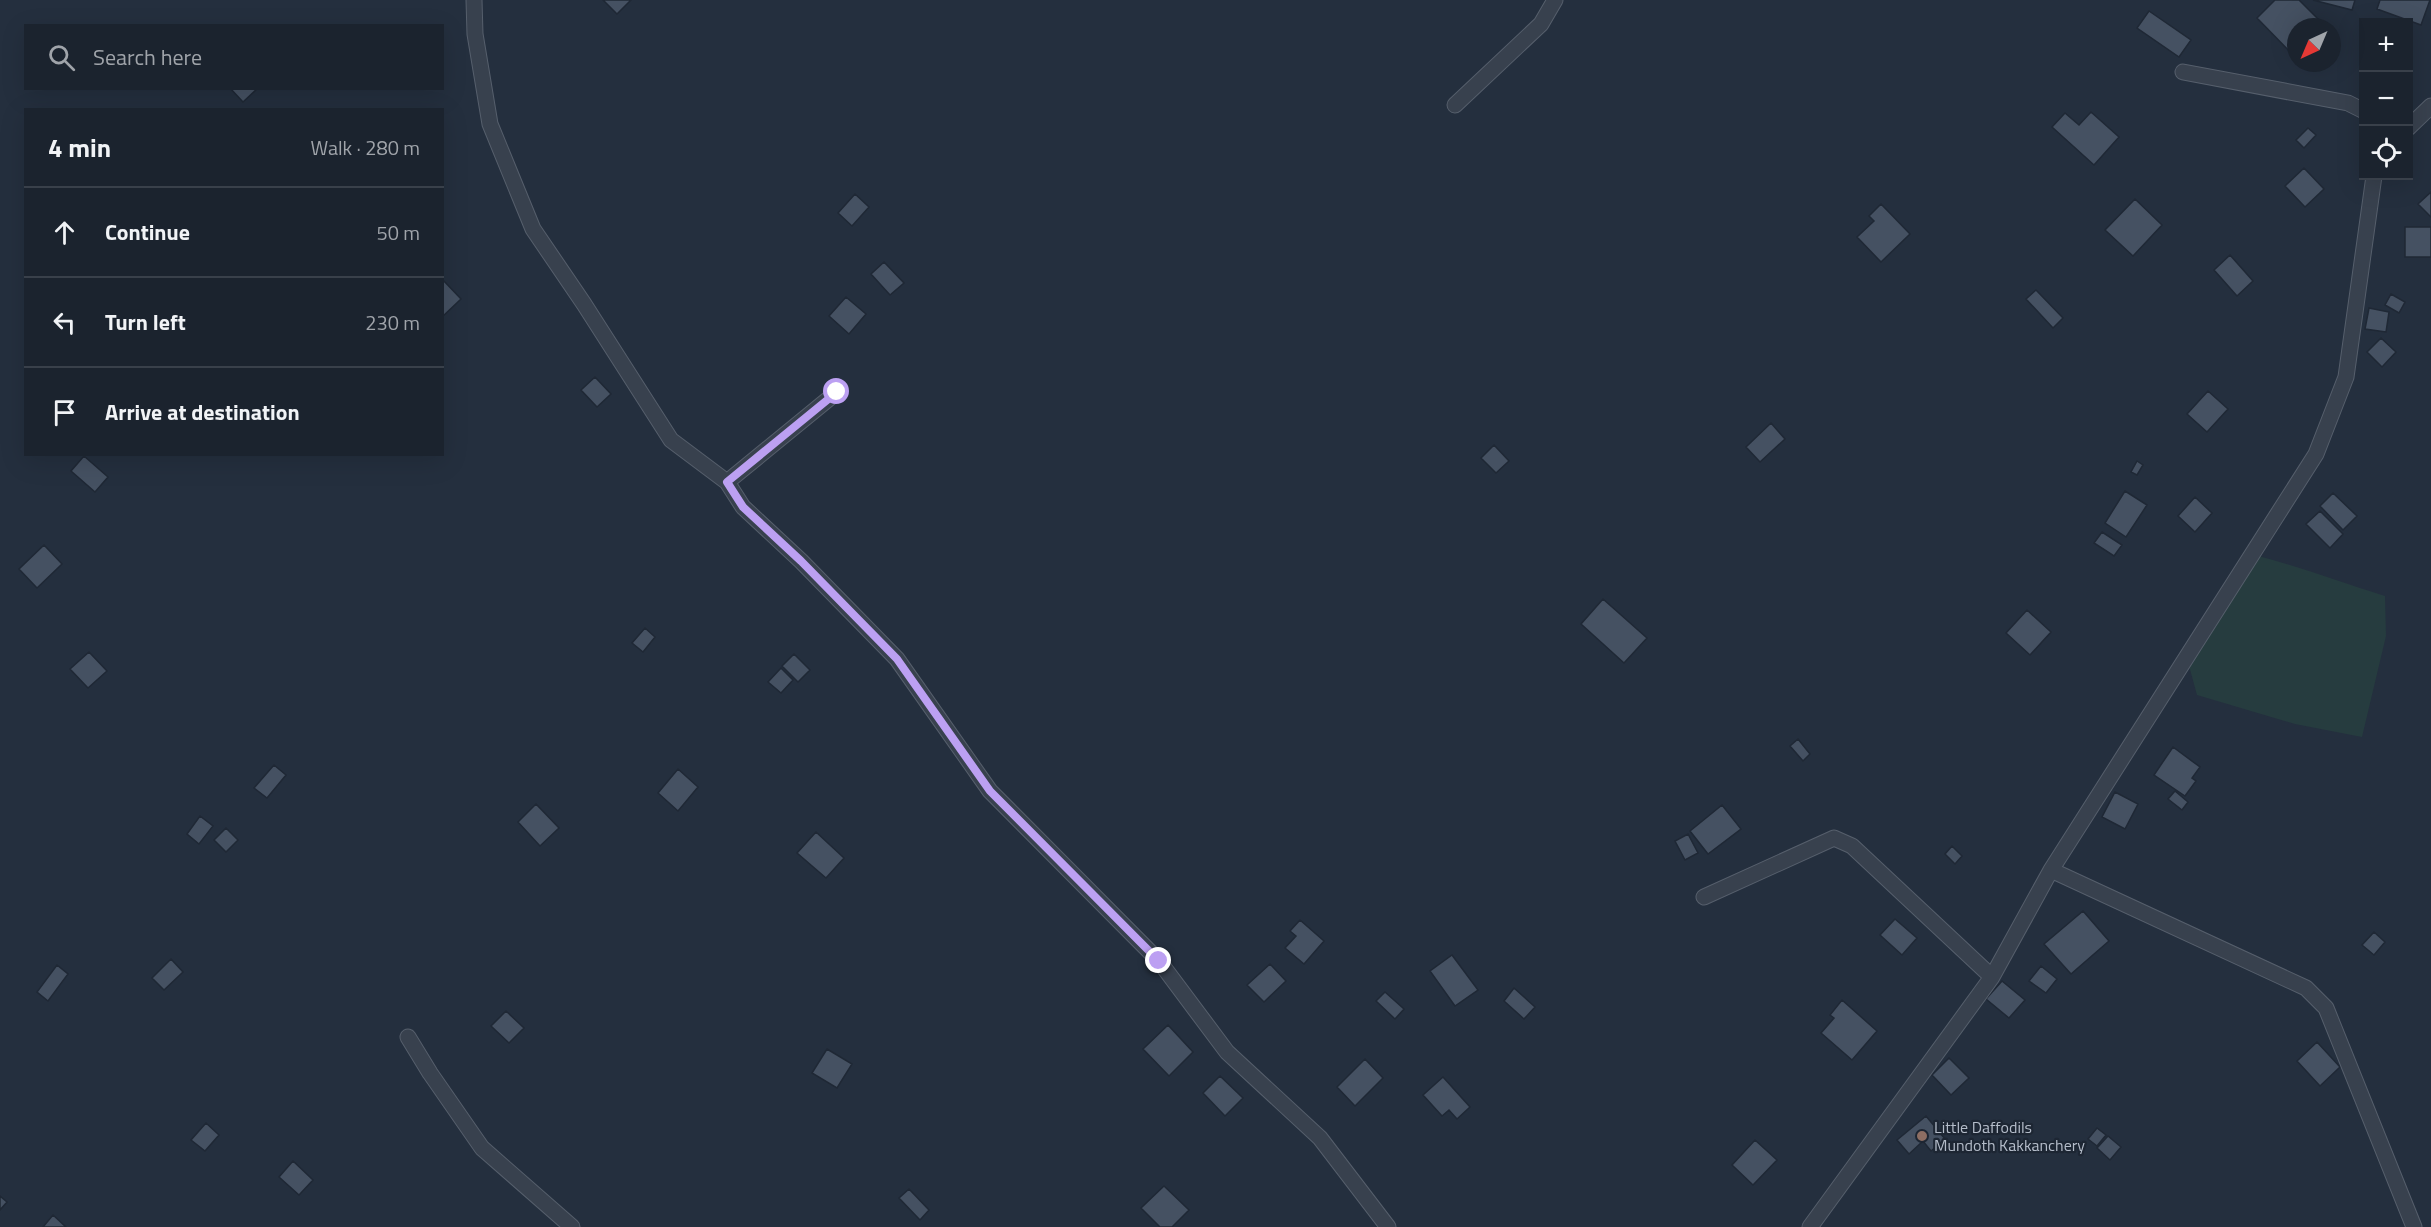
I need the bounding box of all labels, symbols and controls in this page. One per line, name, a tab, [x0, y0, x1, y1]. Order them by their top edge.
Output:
north arrow	[2287, 18, 2341, 72]
map controls	[2359, 18, 2413, 180]
button: +	[2359, 18, 2413, 72]
search box	[24, 24, 444, 90]
text: Search here	[93, 40, 202, 74]
icon: search	[45, 41, 78, 74]
button: −	[2359, 72, 2413, 126]
button: locate	[2359, 126, 2413, 180]
text: 4 min	[48, 128, 111, 167]
text: Walk · 280 m	[311, 132, 420, 163]
text: Continue	[105, 215, 190, 249]
icon: ahead	[48, 216, 81, 249]
text: 50 m	[376, 217, 420, 248]
text: Turn left	[105, 305, 186, 339]
icon: left	[48, 306, 81, 339]
text: 230 m	[365, 307, 420, 338]
route start	[823, 378, 849, 404]
text: Arrive at destination	[105, 395, 300, 429]
icon: arrive	[48, 396, 81, 429]
route end	[1145, 947, 1171, 973]
place label: Little Daffodils Mundoth Kakkanchery	[1934, 1115, 2085, 1157]
marker: Little Daffodils Mundoth Kakkanchery	[1915, 1129, 1929, 1143]

